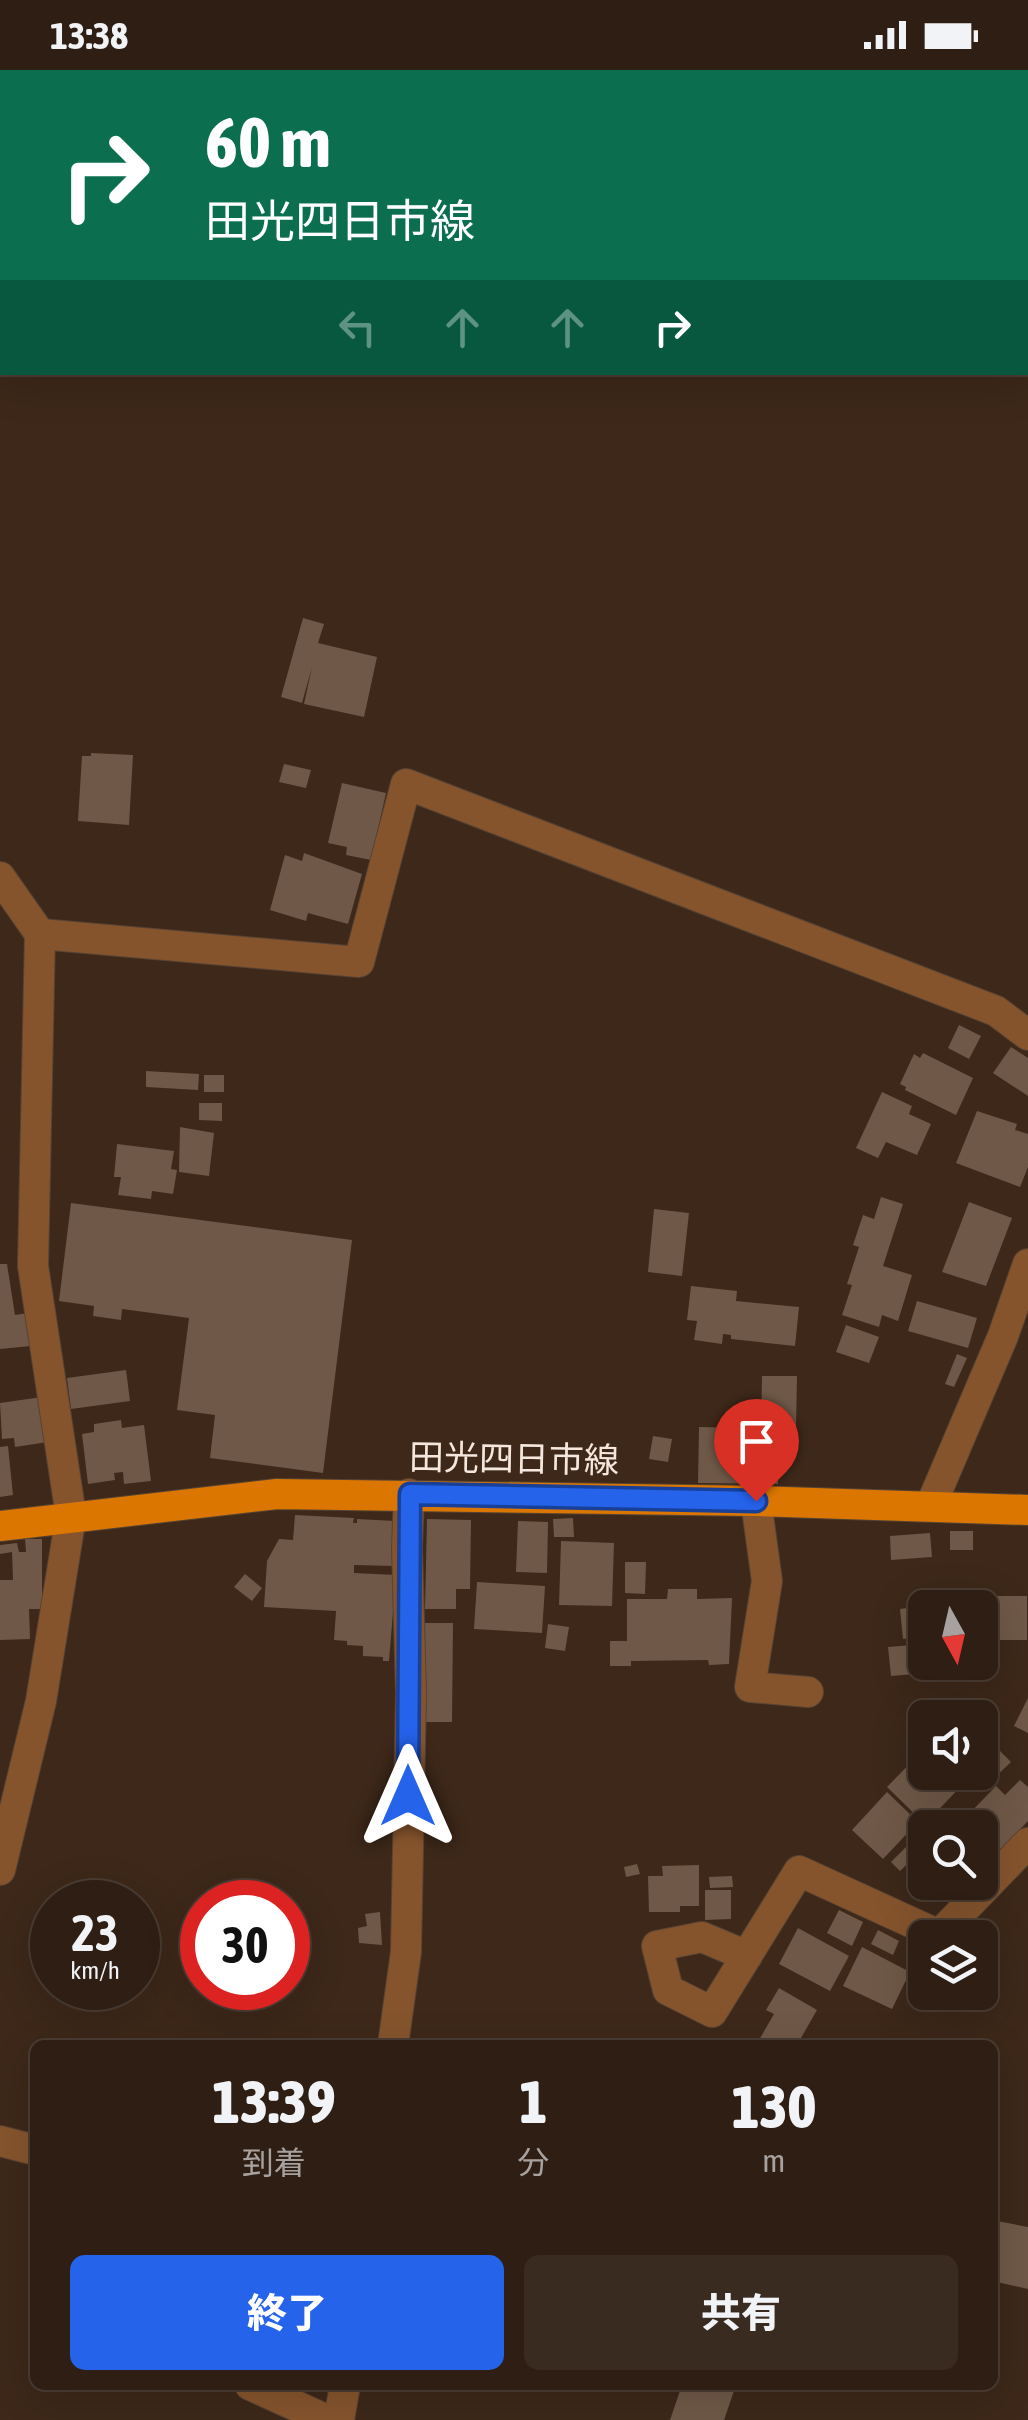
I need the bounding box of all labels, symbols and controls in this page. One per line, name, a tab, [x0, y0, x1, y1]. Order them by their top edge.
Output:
text: 13:38	[50, 14, 128, 57]
text: 60 m	[205, 102, 331, 182]
icon: right	[40, 110, 170, 240]
text: 田光四日市線	[205, 195, 475, 247]
icon: left	[330, 300, 385, 355]
icon: ahead	[435, 300, 490, 355]
icon: ahead	[540, 300, 595, 355]
icon: right	[645, 300, 700, 355]
pin	[714, 1399, 799, 1502]
icon: arrive	[729, 1414, 784, 1469]
street label: 田光四日市線	[409, 1436, 619, 1480]
north arrow	[908, 1590, 998, 1680]
map controls	[908, 1590, 998, 2010]
button: sound	[908, 1700, 998, 1790]
position arrow	[356, 1744, 460, 1848]
button: search	[908, 1810, 998, 1900]
speed limit sign: 30	[180, 1880, 310, 2010]
text: 23	[71, 1904, 118, 1962]
button: layers	[908, 1920, 998, 2010]
text: km/h	[70, 1956, 120, 1984]
text: 13:39	[212, 2067, 335, 2136]
text: 1	[519, 2067, 548, 2136]
text: 130	[731, 2072, 816, 2141]
text: m	[762, 2142, 785, 2179]
text: 到着	[242, 2144, 306, 2181]
text: 分	[517, 2144, 549, 2181]
button: 終了	[70, 2255, 504, 2370]
button: 共有	[524, 2255, 958, 2370]

